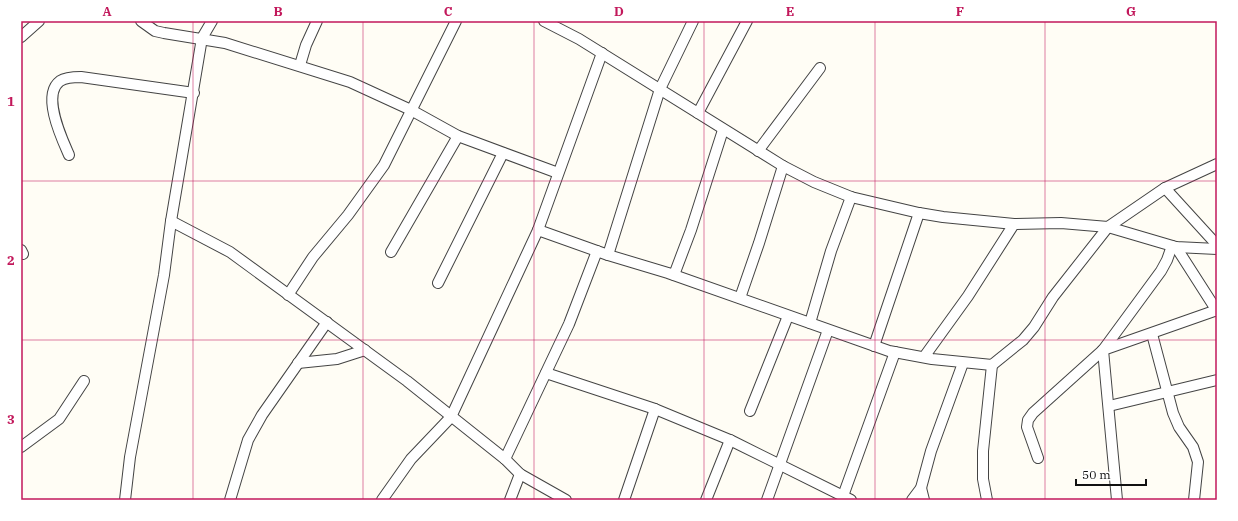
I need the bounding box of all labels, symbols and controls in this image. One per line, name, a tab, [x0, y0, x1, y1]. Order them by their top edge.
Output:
text: A	[102, 3, 112, 20]
text: B	[273, 3, 283, 20]
text: C	[444, 3, 453, 20]
text: D	[614, 3, 624, 20]
text: E	[786, 3, 794, 20]
text: F	[956, 3, 964, 20]
text: G	[1126, 3, 1136, 20]
text: 1	[7, 93, 15, 110]
text: 2	[7, 252, 15, 269]
text: 3	[7, 411, 15, 428]
scale bar	[1076, 461, 1146, 487]
text: 50 m	[1082, 467, 1111, 482]

